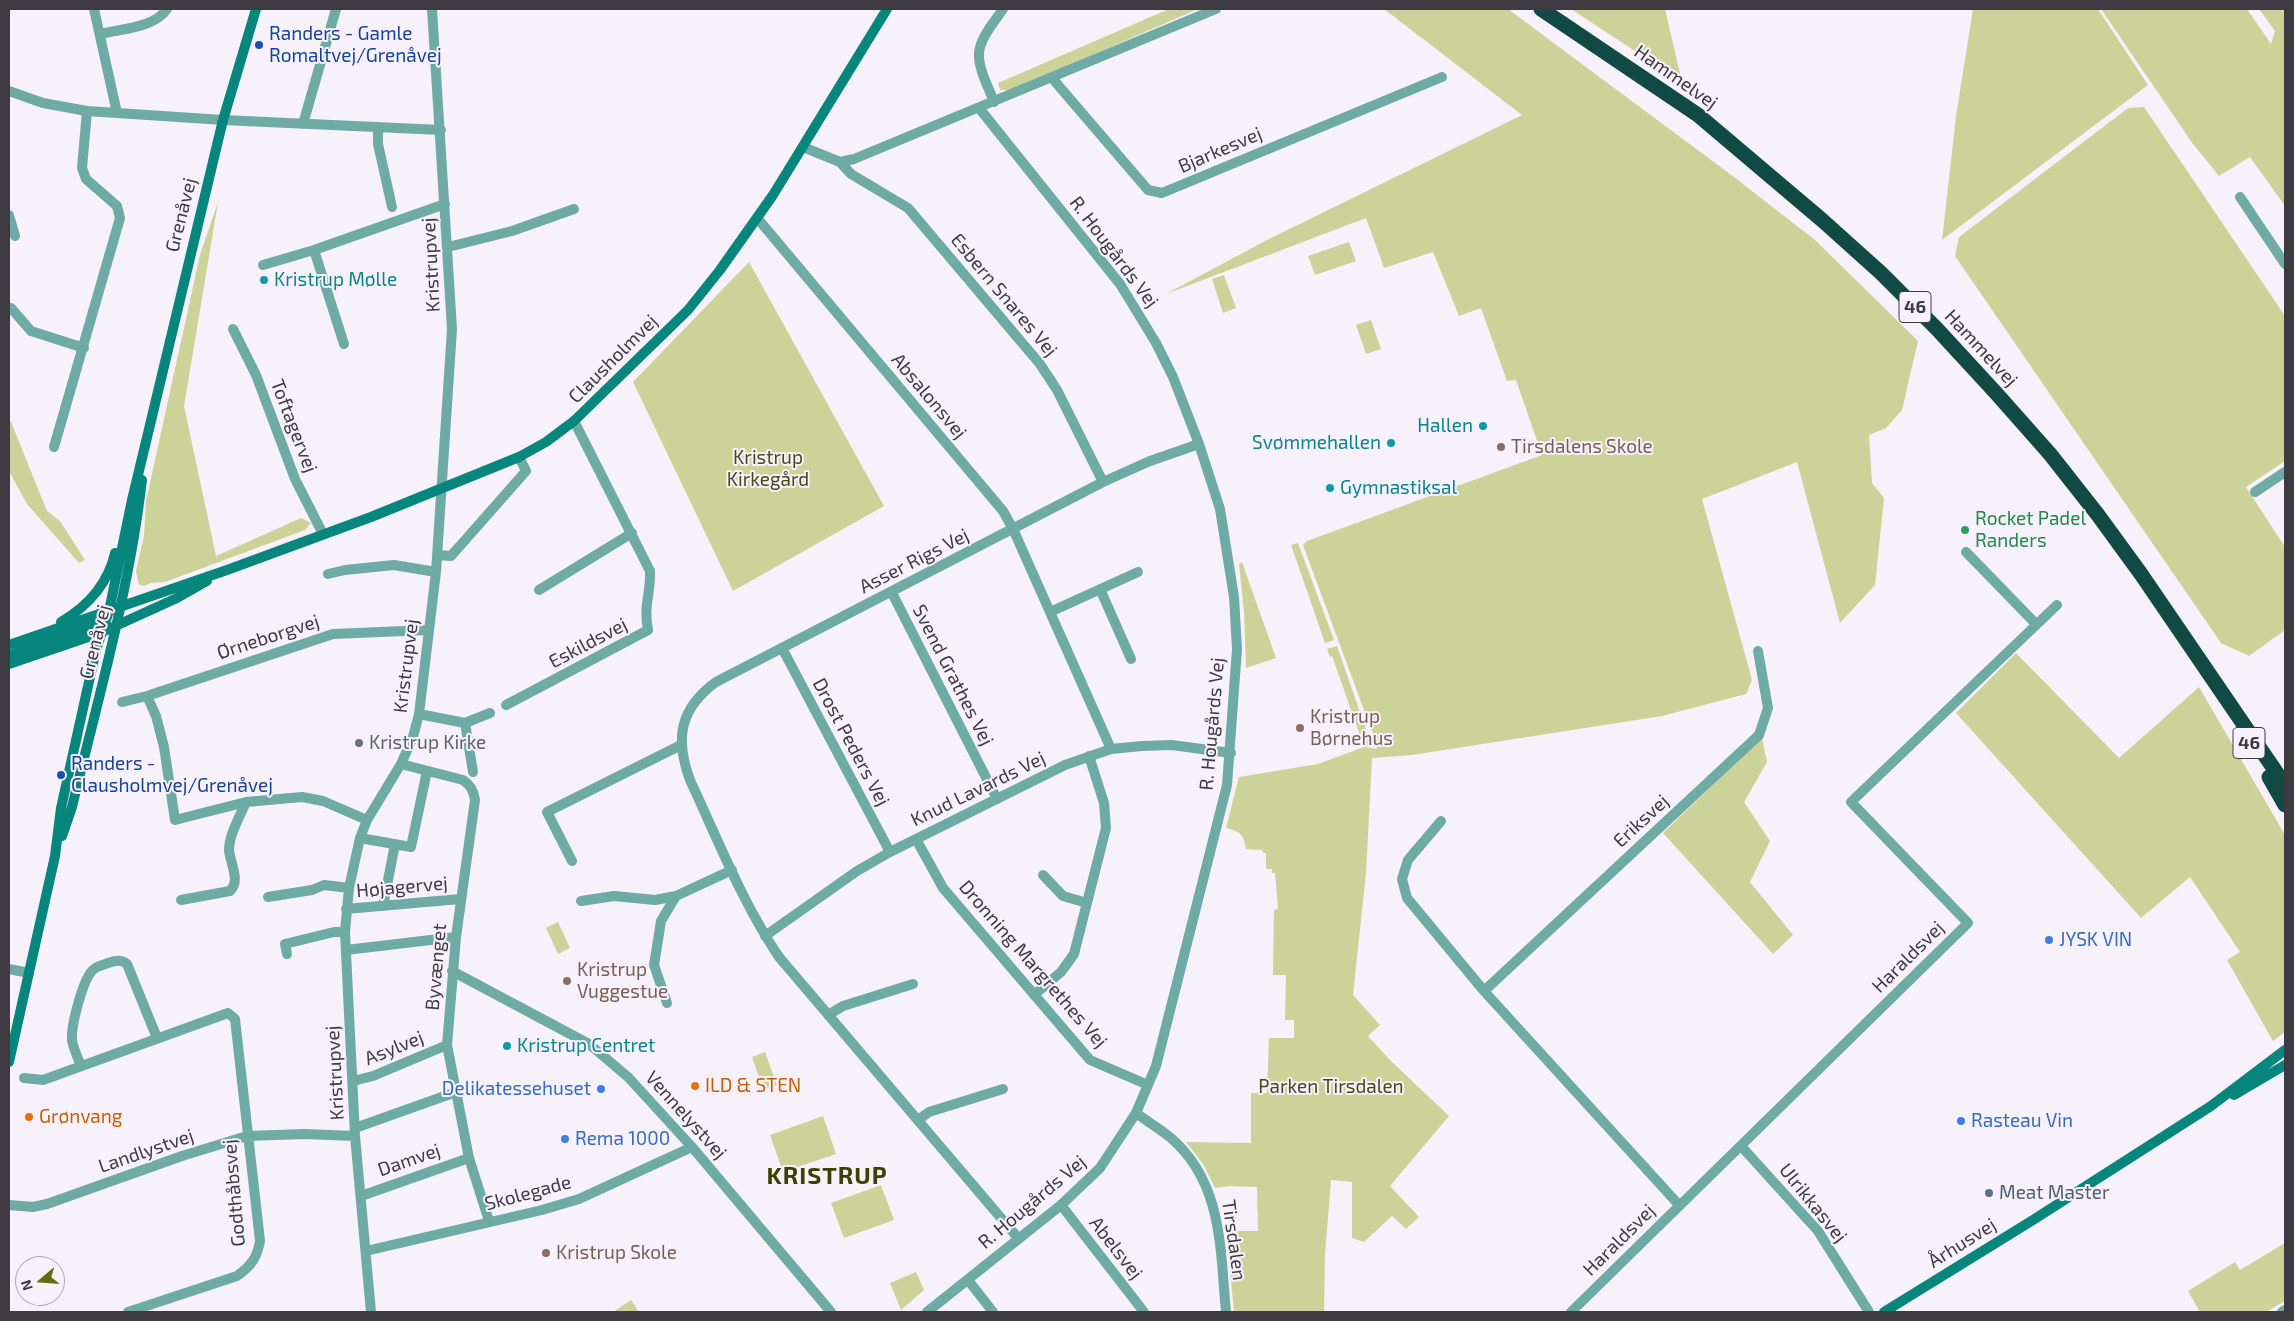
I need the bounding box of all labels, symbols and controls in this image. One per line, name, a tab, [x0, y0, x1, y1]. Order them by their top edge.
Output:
place label: Randers - Gamle Romaltvej/Grenåvej	[269, 23, 442, 67]
marker: Randers - Gamle Romaltvej/Grenåvej	[253, 39, 265, 51]
street label: Hammelvej	[1630, 40, 1722, 114]
street label: Bjarkesvej	[1175, 122, 1265, 178]
street label: Grenåvej	[161, 175, 201, 255]
street label: R. Hougårds Vej	[1065, 192, 1163, 312]
street label: Kristrupvej	[417, 217, 445, 313]
street label: Esbern Snares Vej	[946, 229, 1062, 361]
place label: Kristrup Mølle	[274, 269, 397, 291]
marker: Kristrup Mølle	[258, 274, 270, 286]
road number: 46	[1899, 292, 1931, 322]
street label: Hammelvej	[1940, 305, 2022, 391]
street label: Clausholmvej	[564, 310, 662, 408]
street label: Absalonsvej	[887, 349, 971, 443]
street label: Toftagervej	[266, 376, 322, 476]
place label: Hallen	[1417, 415, 1473, 437]
marker: Hallen	[1477, 420, 1489, 432]
place label: Svømmehallen	[1252, 432, 1381, 454]
place label: Tirsdalens Skole	[1511, 436, 1653, 458]
marker: Svømmehallen	[1385, 437, 1397, 449]
marker: Tirsdalens Skole	[1495, 441, 1507, 453]
park label: Kristrup Kirkegård	[727, 447, 809, 491]
place label: Gymnastiksal	[1340, 477, 1457, 499]
marker: Gymnastiksal	[1324, 482, 1336, 494]
place label: Rocket Padel Randers	[1975, 508, 2086, 552]
street label: Asser Rigs Vej	[855, 524, 973, 598]
marker: Rocket Padel Randers	[1959, 524, 1971, 536]
street label: Svend Grathes Vej	[908, 601, 998, 749]
street label: Grenåvej	[75, 602, 115, 682]
street label: Ørneborgvej	[214, 610, 322, 664]
street label: Eskildsvej	[545, 613, 631, 673]
street label: Kristrupvej	[389, 618, 423, 714]
street label: R. Hougårds Vej	[1195, 656, 1229, 792]
street label: Drost Peders Vej	[808, 674, 894, 810]
place label: Kristrup Børnehus	[1310, 706, 1393, 750]
marker: Kristrup Børnehus	[1294, 722, 1306, 734]
road number: 46	[2233, 728, 2265, 758]
place label: Kristrup Kirke	[369, 732, 486, 754]
marker: Kristrup Kirke	[353, 737, 365, 749]
street label: Knud Lavards Vej	[907, 747, 1049, 831]
place label: Randers - Clausholmvej/Grenåvej	[71, 753, 273, 797]
marker: Randers - Clausholmvej/Grenåvej	[55, 769, 67, 781]
street label: Eriksvej	[1609, 790, 1673, 852]
street label: Højagervej	[355, 872, 449, 902]
street label: Dronning Margrethes Vej	[954, 876, 1112, 1052]
street label: Haraldsvej	[1867, 916, 1949, 998]
street label: Byvænget	[421, 922, 451, 1012]
place label: JYSK VIN	[2059, 929, 2132, 951]
marker: JYSK VIN	[2043, 934, 2055, 946]
place label: Kristrup Vuggestue	[577, 959, 668, 1003]
marker: Kristrup Vuggestue	[561, 975, 573, 987]
street label: Kristrupvej	[321, 1025, 349, 1121]
street label: Asylvej	[361, 1026, 427, 1070]
place label: Kristrup Centret	[517, 1035, 655, 1057]
marker: Kristrup Centret	[501, 1040, 513, 1052]
street label: Vennelystvej	[641, 1066, 731, 1164]
place label: ILD & STEN	[705, 1075, 801, 1097]
park label: Parken Tirsdalen	[1258, 1076, 1404, 1098]
place label: Delikatessehuset	[442, 1078, 591, 1100]
marker: ILD & STEN	[689, 1080, 701, 1092]
marker: Delikatessehuset	[595, 1083, 607, 1095]
place label: Grønvang	[39, 1106, 122, 1128]
place label: Rasteau Vin	[1971, 1110, 2073, 1132]
marker: Grønvang	[23, 1111, 35, 1123]
marker: Rasteau Vin	[1955, 1115, 1967, 1127]
street label: Landlystvej	[95, 1124, 197, 1178]
place label: Rema 1000	[575, 1128, 670, 1150]
marker: Rema 1000	[559, 1133, 571, 1145]
street label: Godthåbsvej	[218, 1138, 250, 1248]
street label: Damvej	[375, 1139, 443, 1181]
street label: R. Hougårds Vej	[974, 1150, 1090, 1254]
street label: Ulrikkasvej	[1774, 1159, 1852, 1247]
district label: KRISTRUP	[765, 1162, 889, 1190]
street label: Skolegade	[482, 1171, 574, 1215]
place label: Meat Master	[1999, 1182, 2110, 1204]
marker: Meat Master	[1983, 1187, 1995, 1199]
street label: Tirsdalen	[1217, 1198, 1251, 1282]
street label: Haraldsvej	[1578, 1199, 1660, 1281]
street label: Abelsvej	[1085, 1212, 1147, 1284]
street label: Århusvej	[1924, 1213, 2000, 1273]
place label: Kristrup Skole	[556, 1242, 677, 1264]
marker: Kristrup Skole	[540, 1247, 552, 1259]
north arrow	[15, 1256, 65, 1306]
text: N	[17, 1278, 36, 1293]

